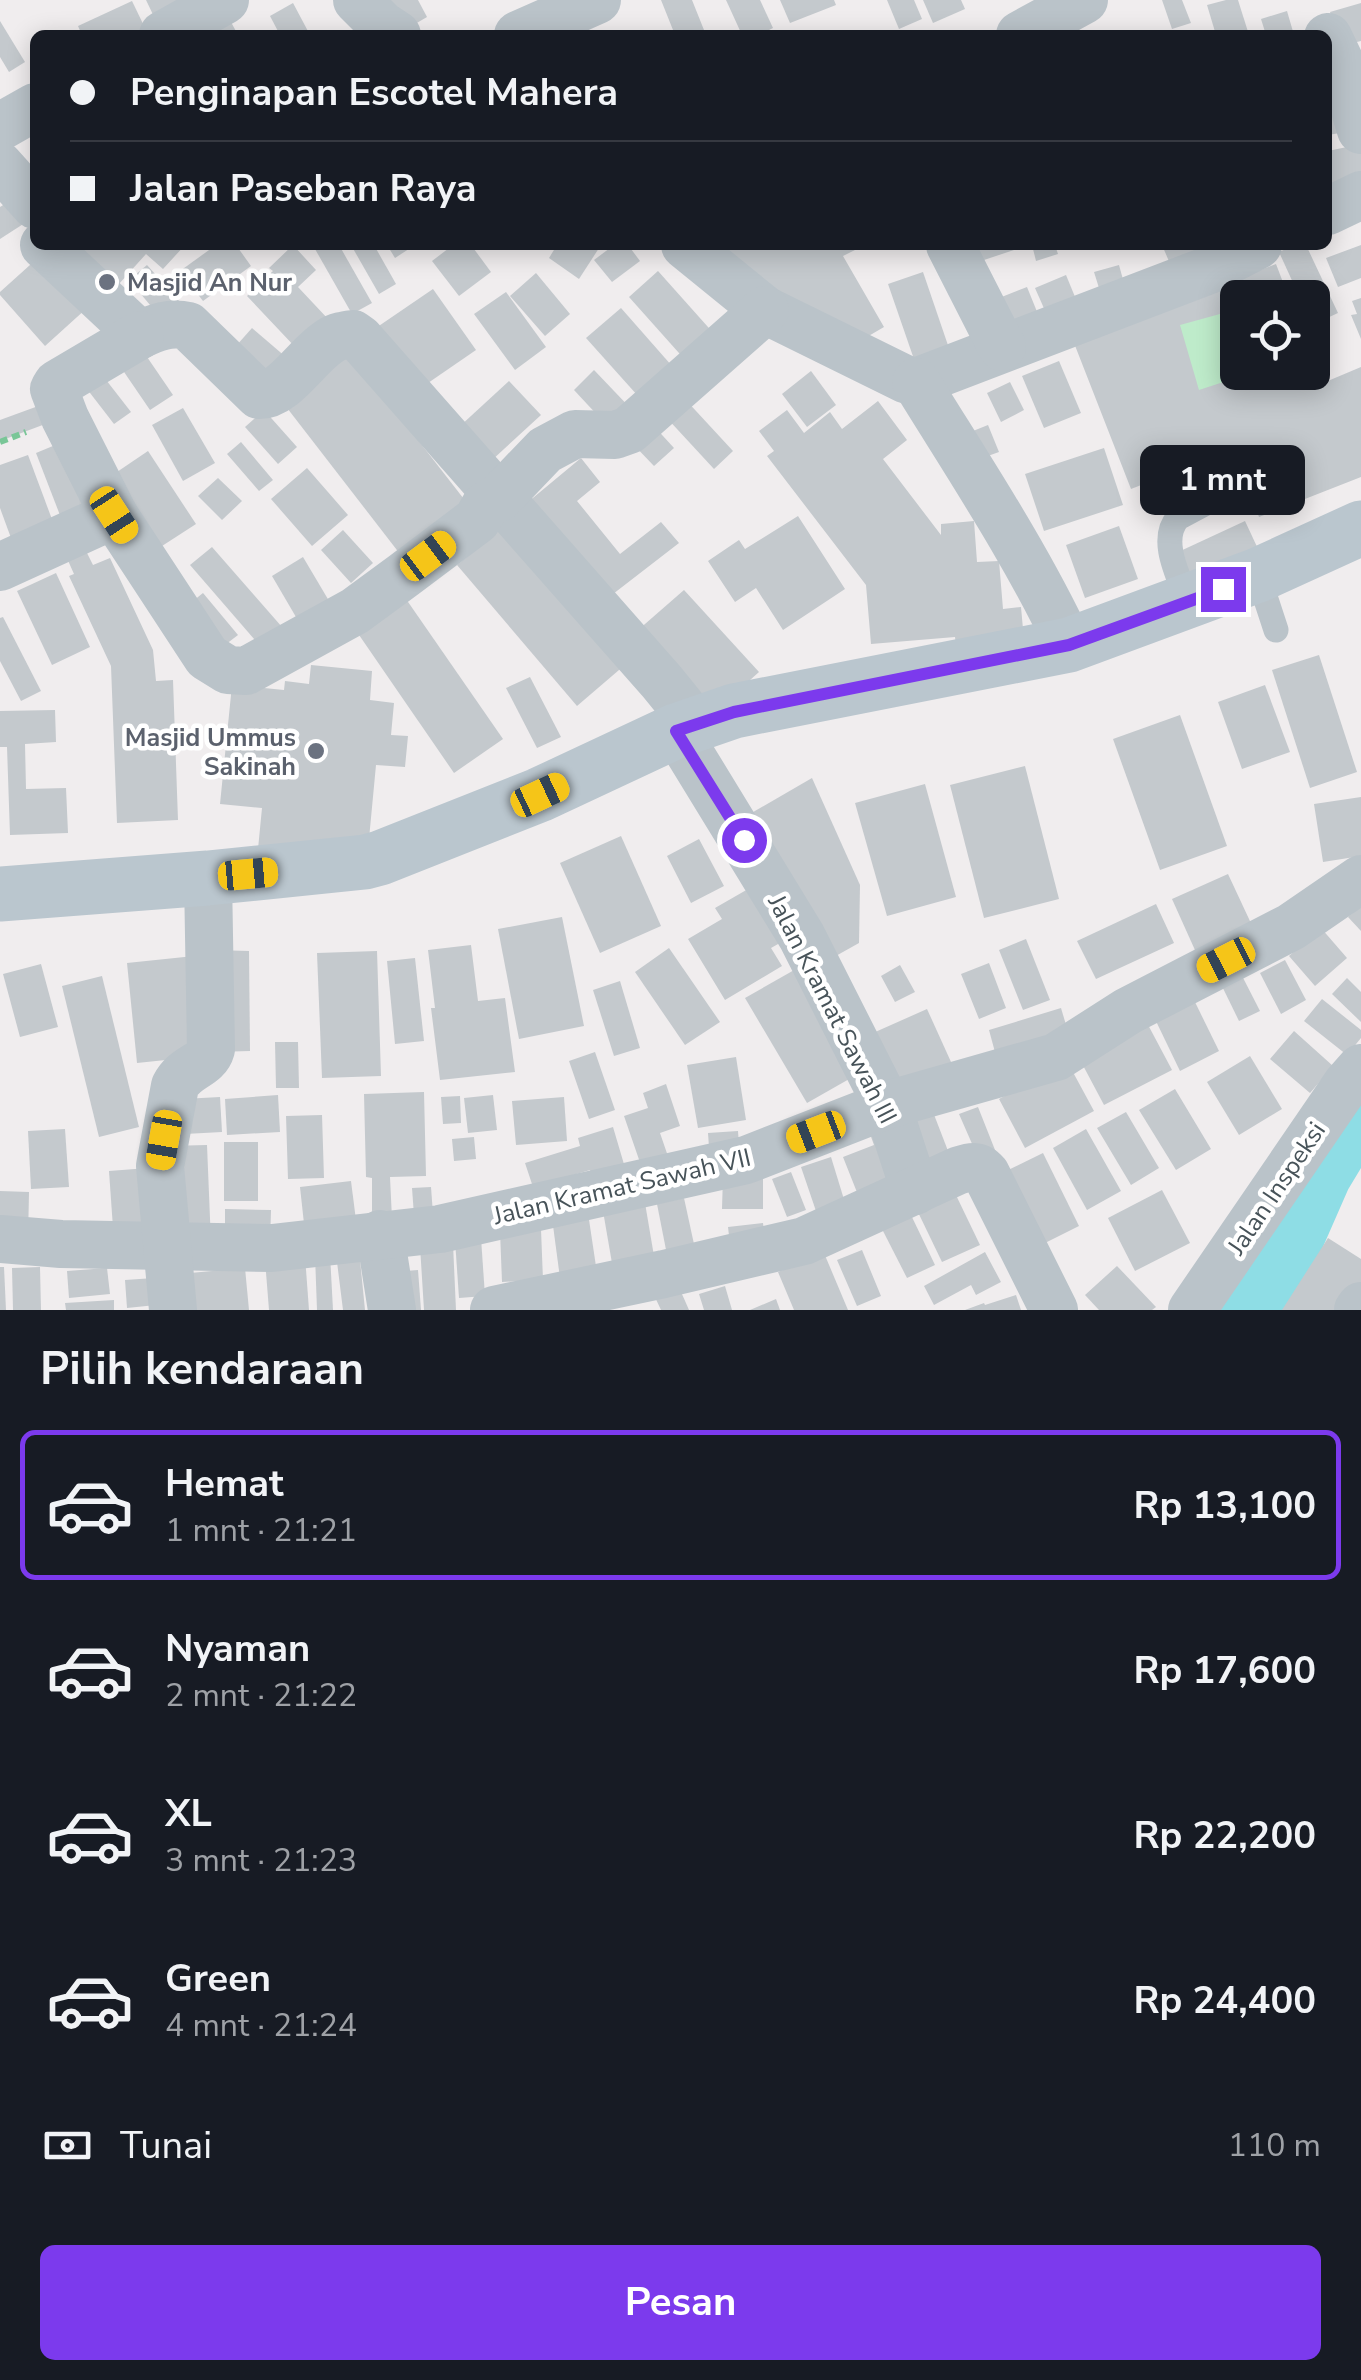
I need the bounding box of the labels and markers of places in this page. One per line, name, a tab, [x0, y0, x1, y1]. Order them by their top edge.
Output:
place label: Masjid An Nur	[127, 266, 292, 300]
marker: Masjid An Nur	[96, 271, 118, 293]
place label: Masjid Ummus Sakinah	[125, 721, 296, 784]
marker: Masjid Ummus Sakinah	[305, 740, 327, 762]

